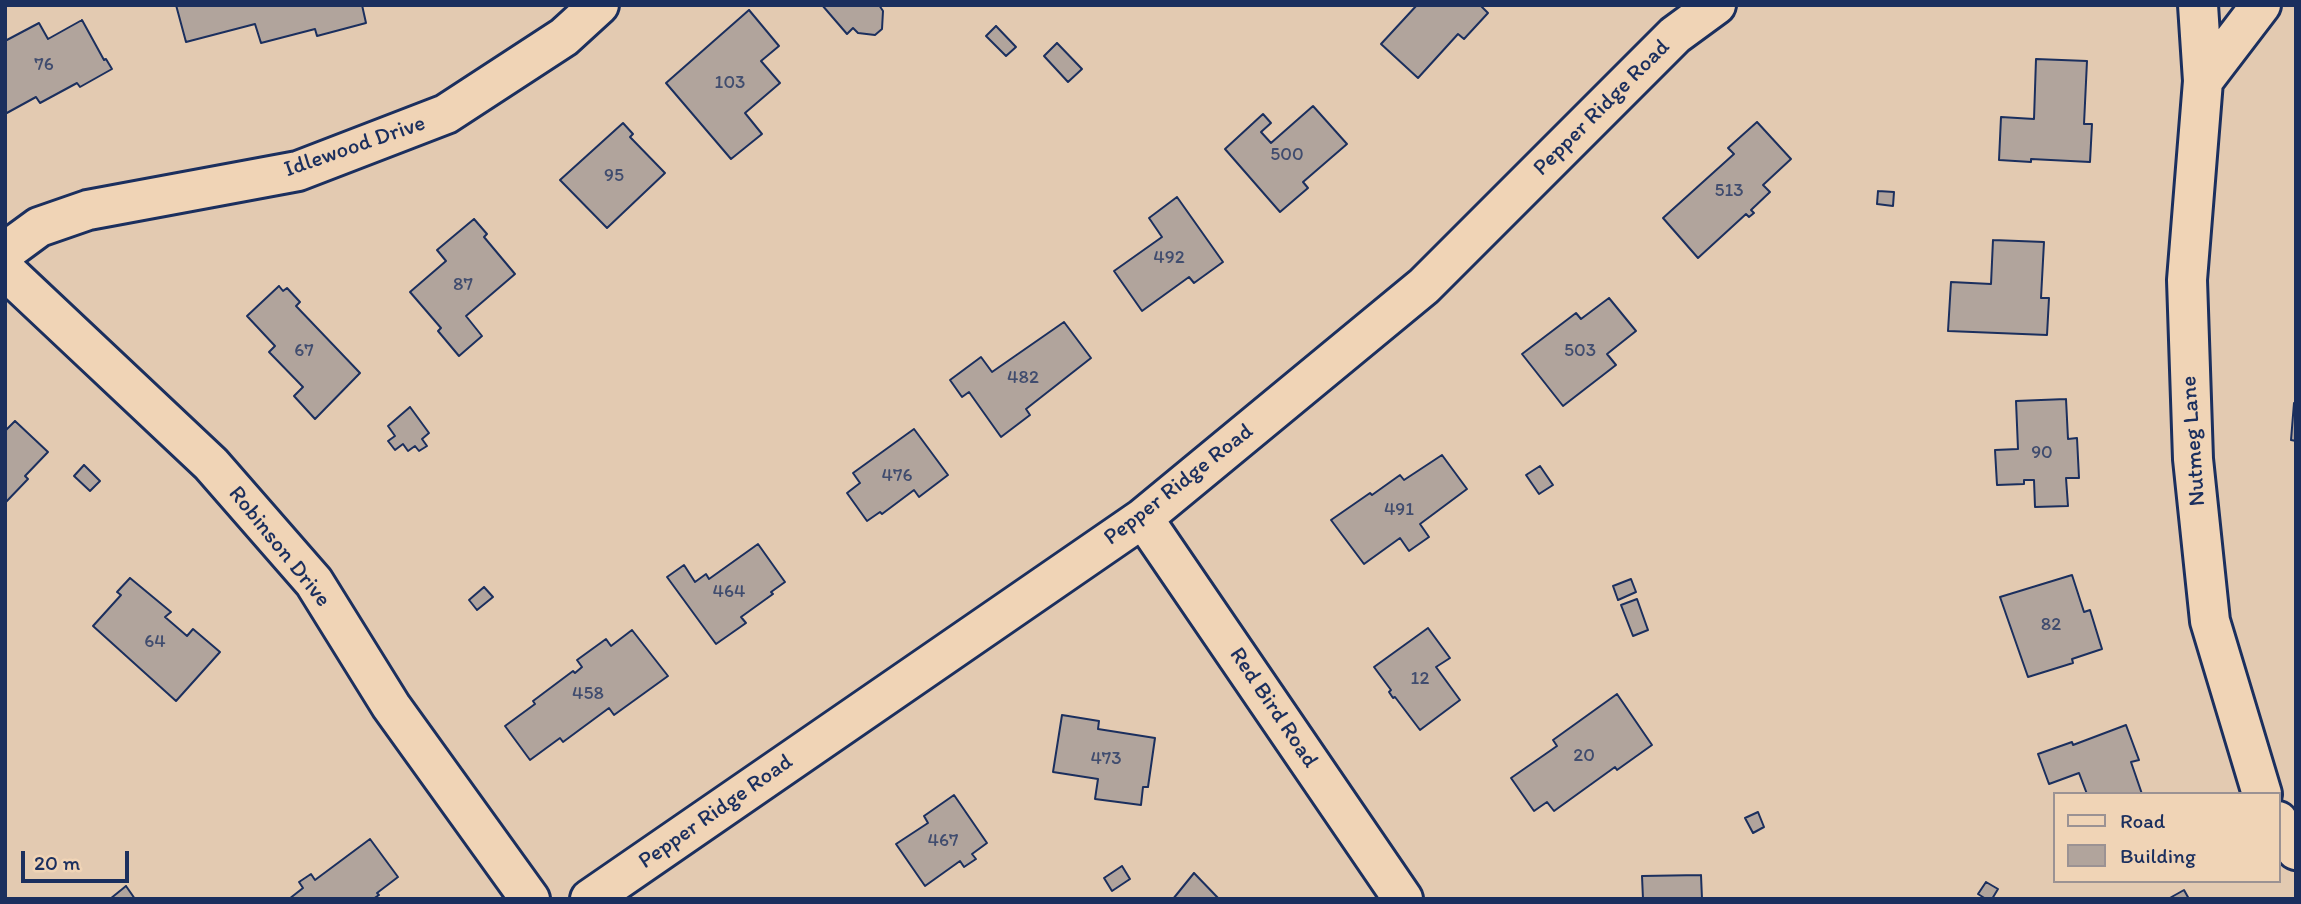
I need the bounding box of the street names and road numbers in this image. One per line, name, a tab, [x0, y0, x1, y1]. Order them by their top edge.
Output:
street label: Pepper Ridge Road	[1528, 34, 1676, 182]
street label: Idlewood Drive	[281, 110, 429, 184]
street label: Nutmeg Lane	[2176, 375, 2212, 507]
street label: Pepper Ridge Road	[1099, 418, 1259, 552]
street label: Robinson Drive	[222, 481, 336, 613]
street label: Red Bird Road	[1223, 642, 1323, 774]
street label: Pepper Ridge Road	[634, 749, 798, 875]

